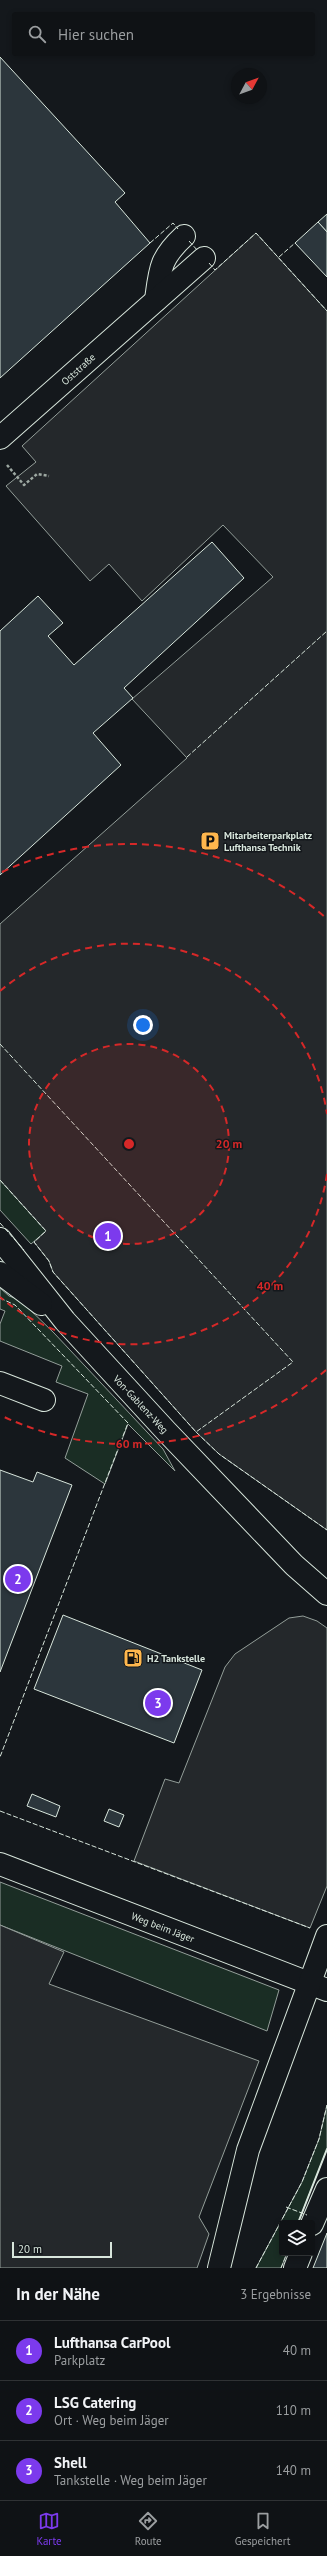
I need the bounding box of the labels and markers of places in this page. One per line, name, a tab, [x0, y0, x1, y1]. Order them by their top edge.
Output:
place label: Mitarbeiterparkplatz Lufthansa Technik	[224, 829, 312, 854]
parking icon: Mitarbeiterparkplatz Lufthansa Technik	[199, 830, 221, 852]
centre of rings	[122, 1137, 136, 1151]
pin: 1	[95, 1221, 121, 1251]
pin: 2	[5, 1564, 31, 1594]
fuel station icon: H2 Tankstelle	[122, 1647, 144, 1669]
place label: H2 Tankstelle	[147, 1652, 205, 1665]
pin: 3	[145, 1688, 171, 1718]

